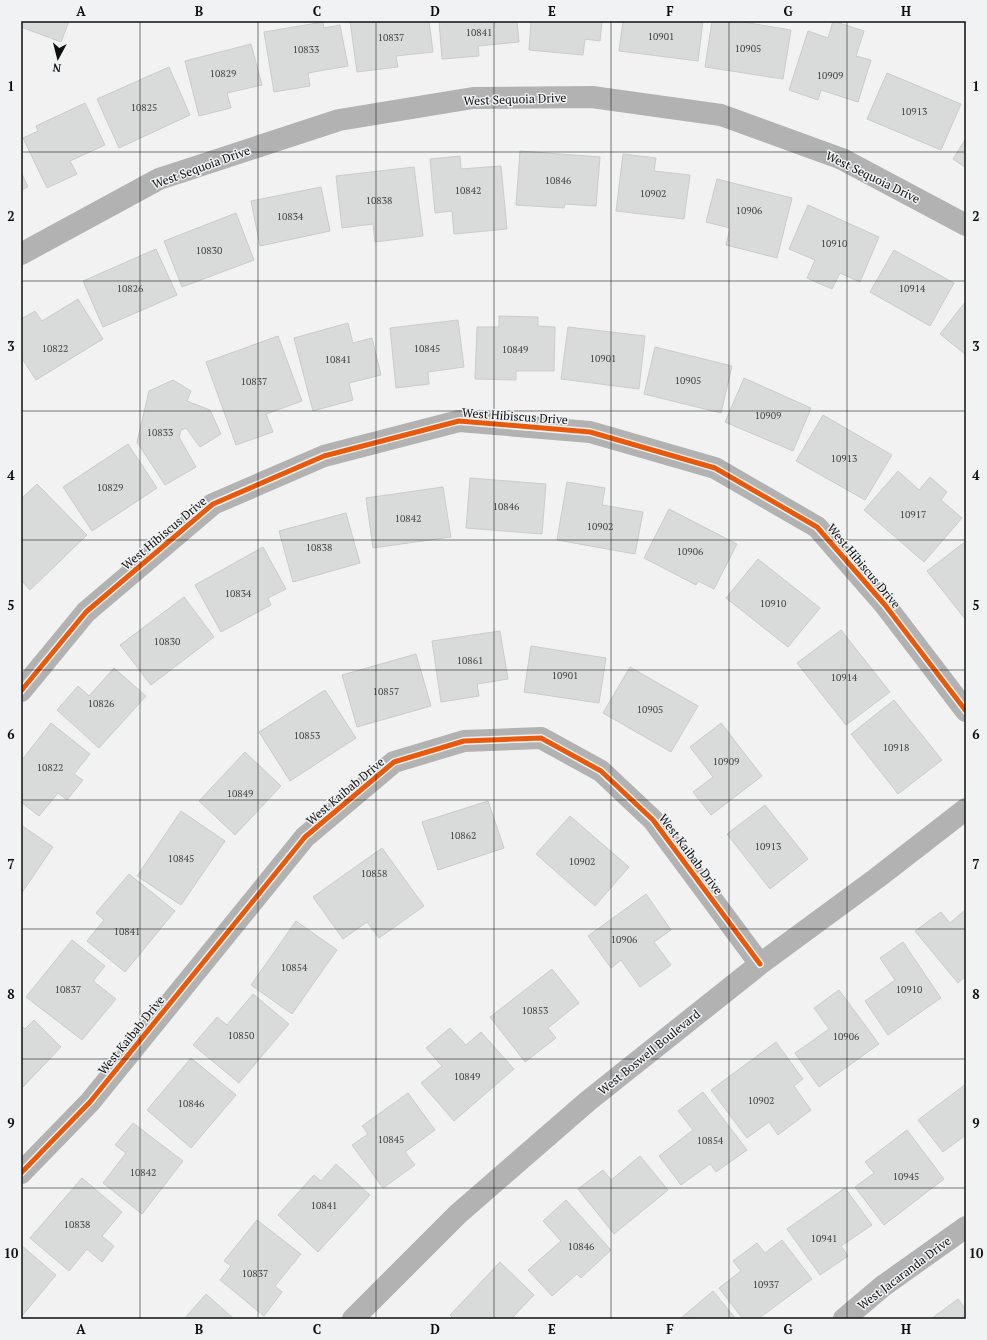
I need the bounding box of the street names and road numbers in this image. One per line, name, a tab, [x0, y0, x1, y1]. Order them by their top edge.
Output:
street label: West Sequoia Drive	[463, 90, 567, 108]
street label: West Sequoia Drive	[150, 142, 252, 192]
street label: West Sequoia Drive	[824, 148, 922, 206]
street label: West Hibiscus Drive	[462, 405, 568, 427]
street label: West Hibiscus Drive	[119, 493, 209, 573]
street label: West Hibiscus Drive	[824, 521, 904, 611]
street label: West Kaibab Drive	[303, 754, 387, 828]
street label: West Kaibab Drive	[656, 811, 726, 897]
street label: West Kaibab Drive	[95, 993, 167, 1077]
street label: West Boswell Boulevard	[595, 1006, 703, 1098]
street label: West Jacaranda Drive	[854, 1233, 954, 1313]

